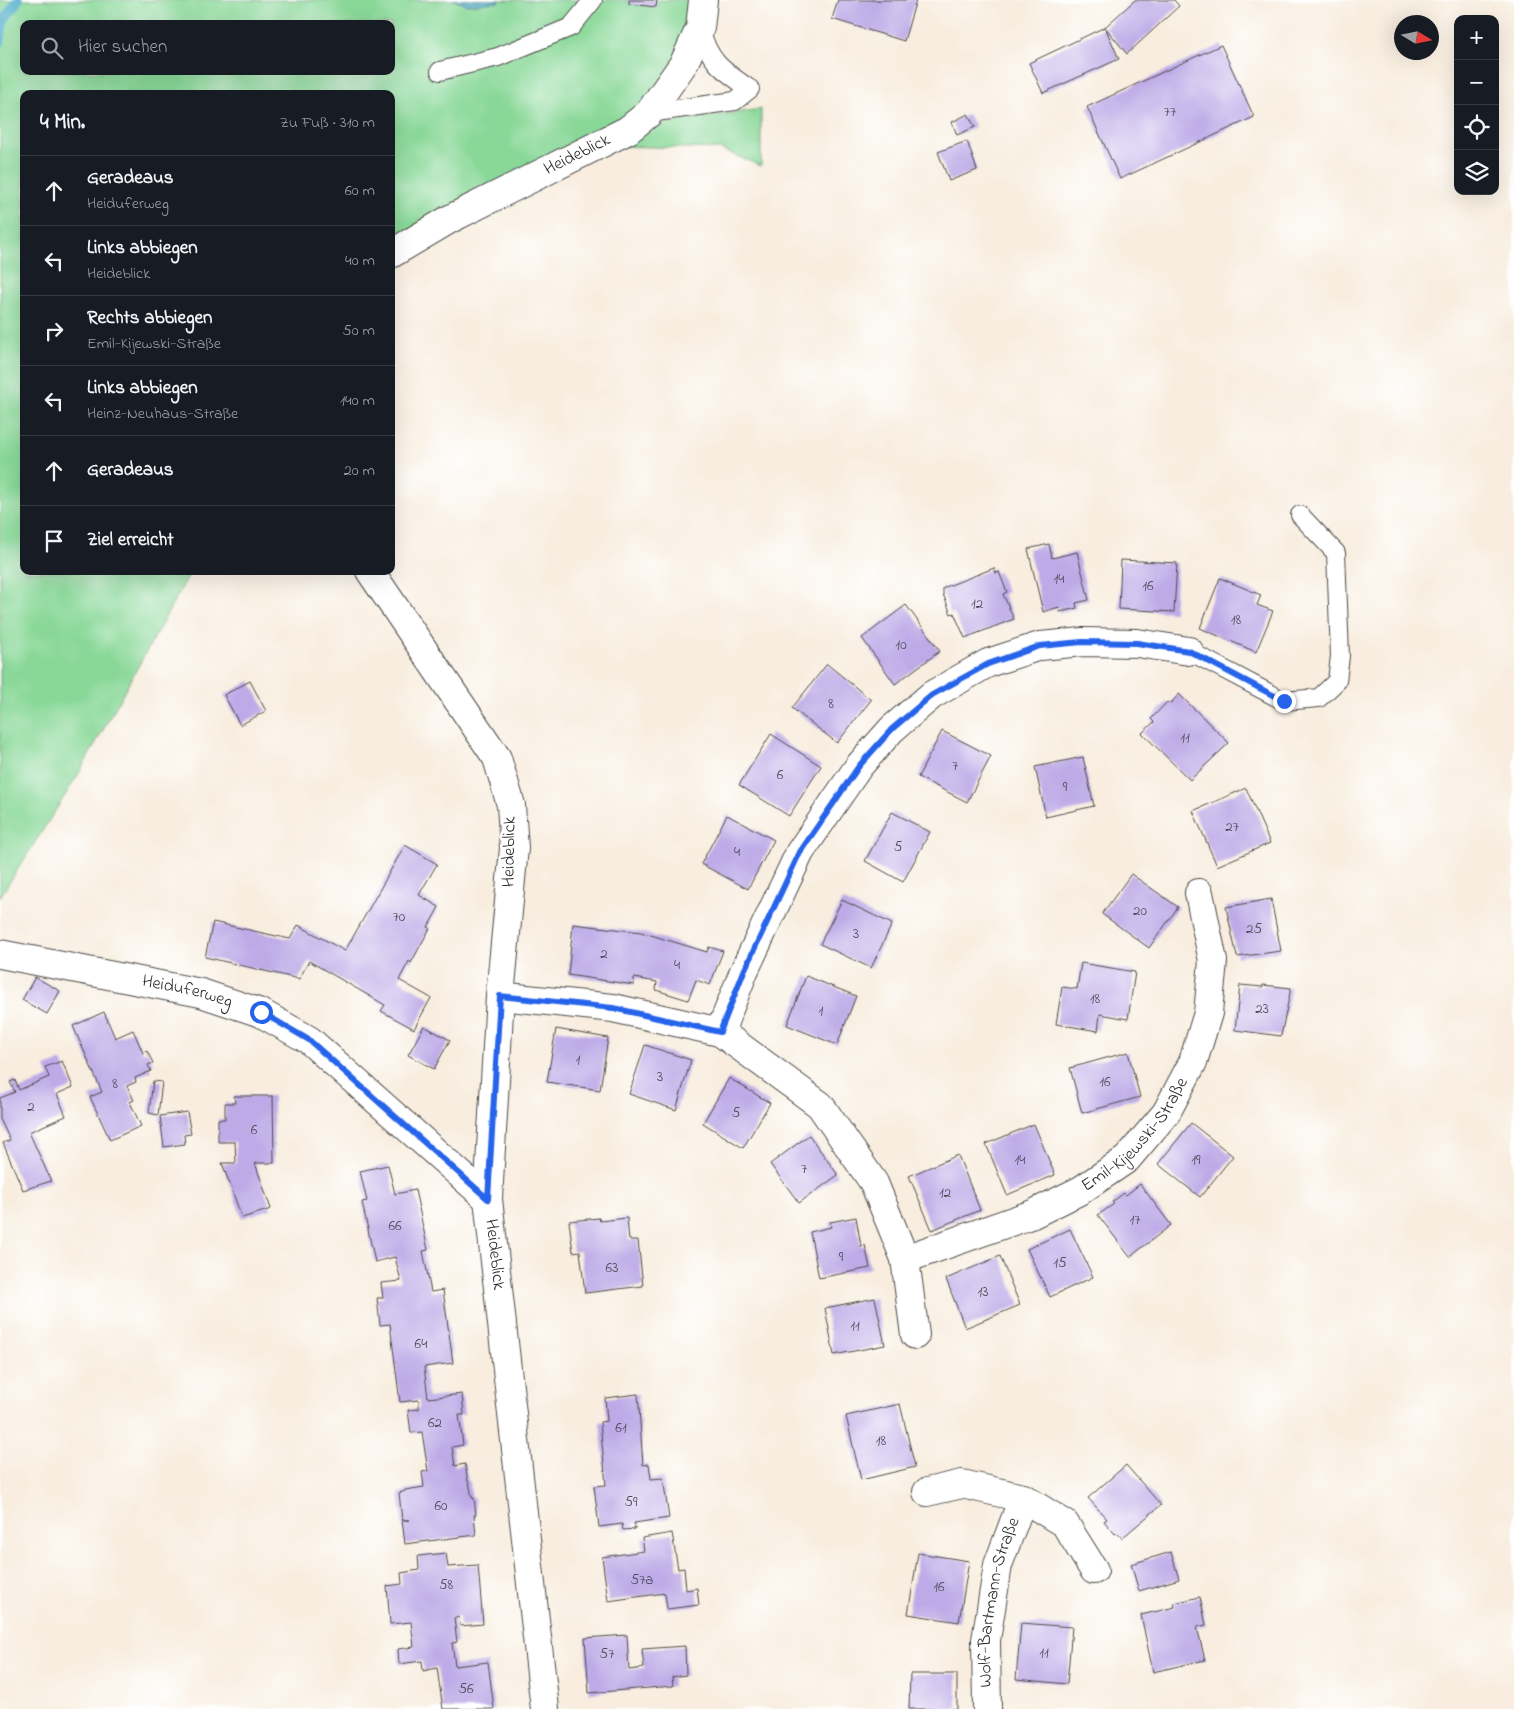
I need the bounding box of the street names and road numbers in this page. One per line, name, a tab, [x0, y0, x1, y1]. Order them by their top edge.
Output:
street label: Heideblick	[540, 128, 615, 183]
street label: Heideblick	[496, 816, 524, 888]
street label: Heiduferweg	[140, 969, 236, 1017]
street label: Emil-Kijewski-Straße	[1076, 1072, 1196, 1199]
street label: Heideblick	[477, 1218, 511, 1291]
street label: Wolf-Bartmann-Straße	[973, 1513, 1028, 1688]

